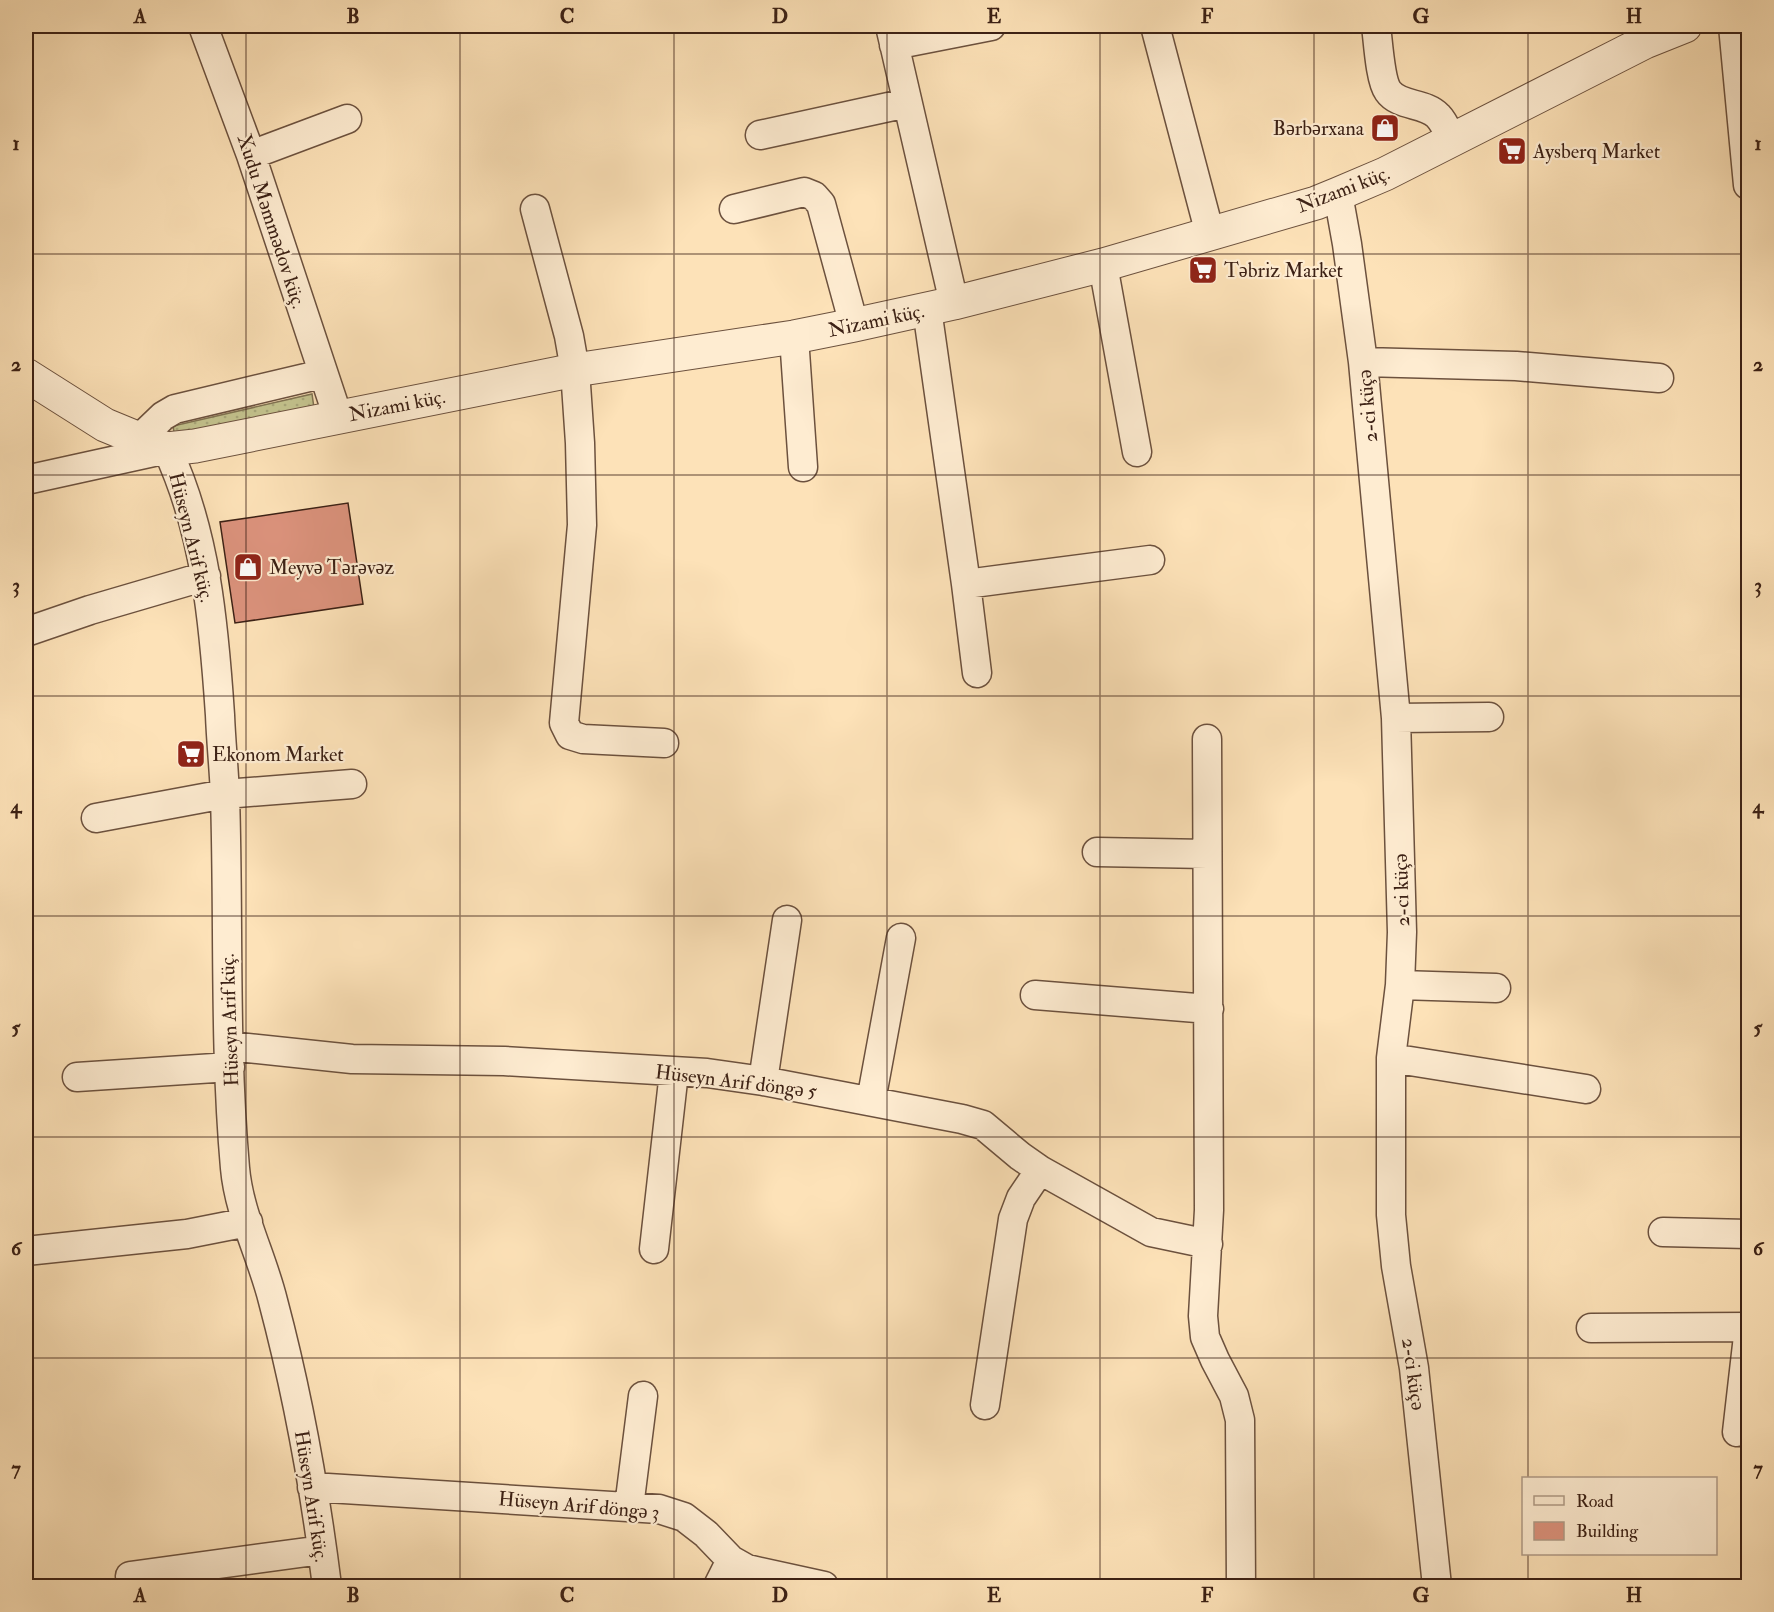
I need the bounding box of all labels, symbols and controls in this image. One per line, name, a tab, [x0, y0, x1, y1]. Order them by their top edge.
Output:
text: A	[133, 4, 147, 29]
text: B	[346, 4, 360, 29]
text: C	[560, 4, 574, 29]
text: D	[772, 4, 788, 29]
text: E	[987, 4, 1002, 29]
text: F	[1201, 4, 1214, 29]
text: G	[1413, 4, 1430, 29]
text: H	[1626, 4, 1642, 29]
shop icon: Bərbərxana	[1369, 112, 1401, 144]
place label: Bərbərxana	[1273, 116, 1365, 141]
text: 1	[12, 131, 20, 156]
street label: Xudu Məmmədov küç.	[232, 131, 311, 311]
text: 1	[1754, 131, 1762, 156]
supermarket icon: Aysberq Market	[1496, 135, 1528, 167]
place label: Aysberq Market	[1532, 139, 1661, 164]
street label: Nizami küç.	[1293, 160, 1393, 219]
supermarket icon: Təbriz Market	[1187, 254, 1219, 286]
place label: Təbriz Market	[1224, 258, 1344, 283]
street label: Nizami küç.	[826, 298, 927, 343]
text: 2	[11, 352, 21, 377]
text: 2	[1753, 352, 1763, 377]
street label: 2-ci küçə	[1352, 368, 1383, 443]
street label: Nizami küç.	[347, 384, 447, 427]
street label: Hüseyn Arif küç.	[163, 470, 220, 605]
shop icon: Meyvə Tərəvəz	[232, 551, 264, 583]
place label: Meyvə Tərəvəz	[269, 555, 394, 580]
text: 3	[12, 573, 20, 598]
text: 3	[1754, 573, 1762, 598]
supermarket icon: Ekonom Market	[175, 738, 207, 770]
place label: Ekonom Market	[212, 742, 344, 767]
text: 4	[10, 794, 23, 819]
text: 4	[1752, 794, 1765, 819]
street label: 2-ci küçə	[1388, 853, 1415, 927]
street label: Hüseyn Arif küç.	[215, 953, 244, 1087]
text: 5	[12, 1015, 22, 1040]
text: 5	[1754, 1015, 1764, 1040]
street label: Hüseyn Arif döngə 5	[654, 1059, 818, 1104]
text: 6	[11, 1236, 23, 1261]
text: 6	[1753, 1236, 1765, 1261]
street label: 2-ci küçə	[1396, 1336, 1431, 1412]
street label: Hüseyn Arif küç.	[289, 1428, 334, 1564]
text: 7	[11, 1456, 21, 1481]
text: 7	[1753, 1456, 1763, 1481]
legend	[1522, 1477, 1717, 1555]
street label: Hüseyn Arif döngə 3	[497, 1486, 661, 1525]
text: Road	[1576, 1490, 1614, 1513]
text: Building	[1576, 1520, 1639, 1543]
text: A	[133, 1583, 147, 1608]
text: B	[346, 1583, 360, 1608]
text: C	[560, 1583, 574, 1608]
text: D	[772, 1583, 788, 1608]
text: E	[987, 1583, 1002, 1608]
text: F	[1201, 1583, 1214, 1608]
text: G	[1413, 1583, 1430, 1608]
text: H	[1626, 1583, 1642, 1608]

